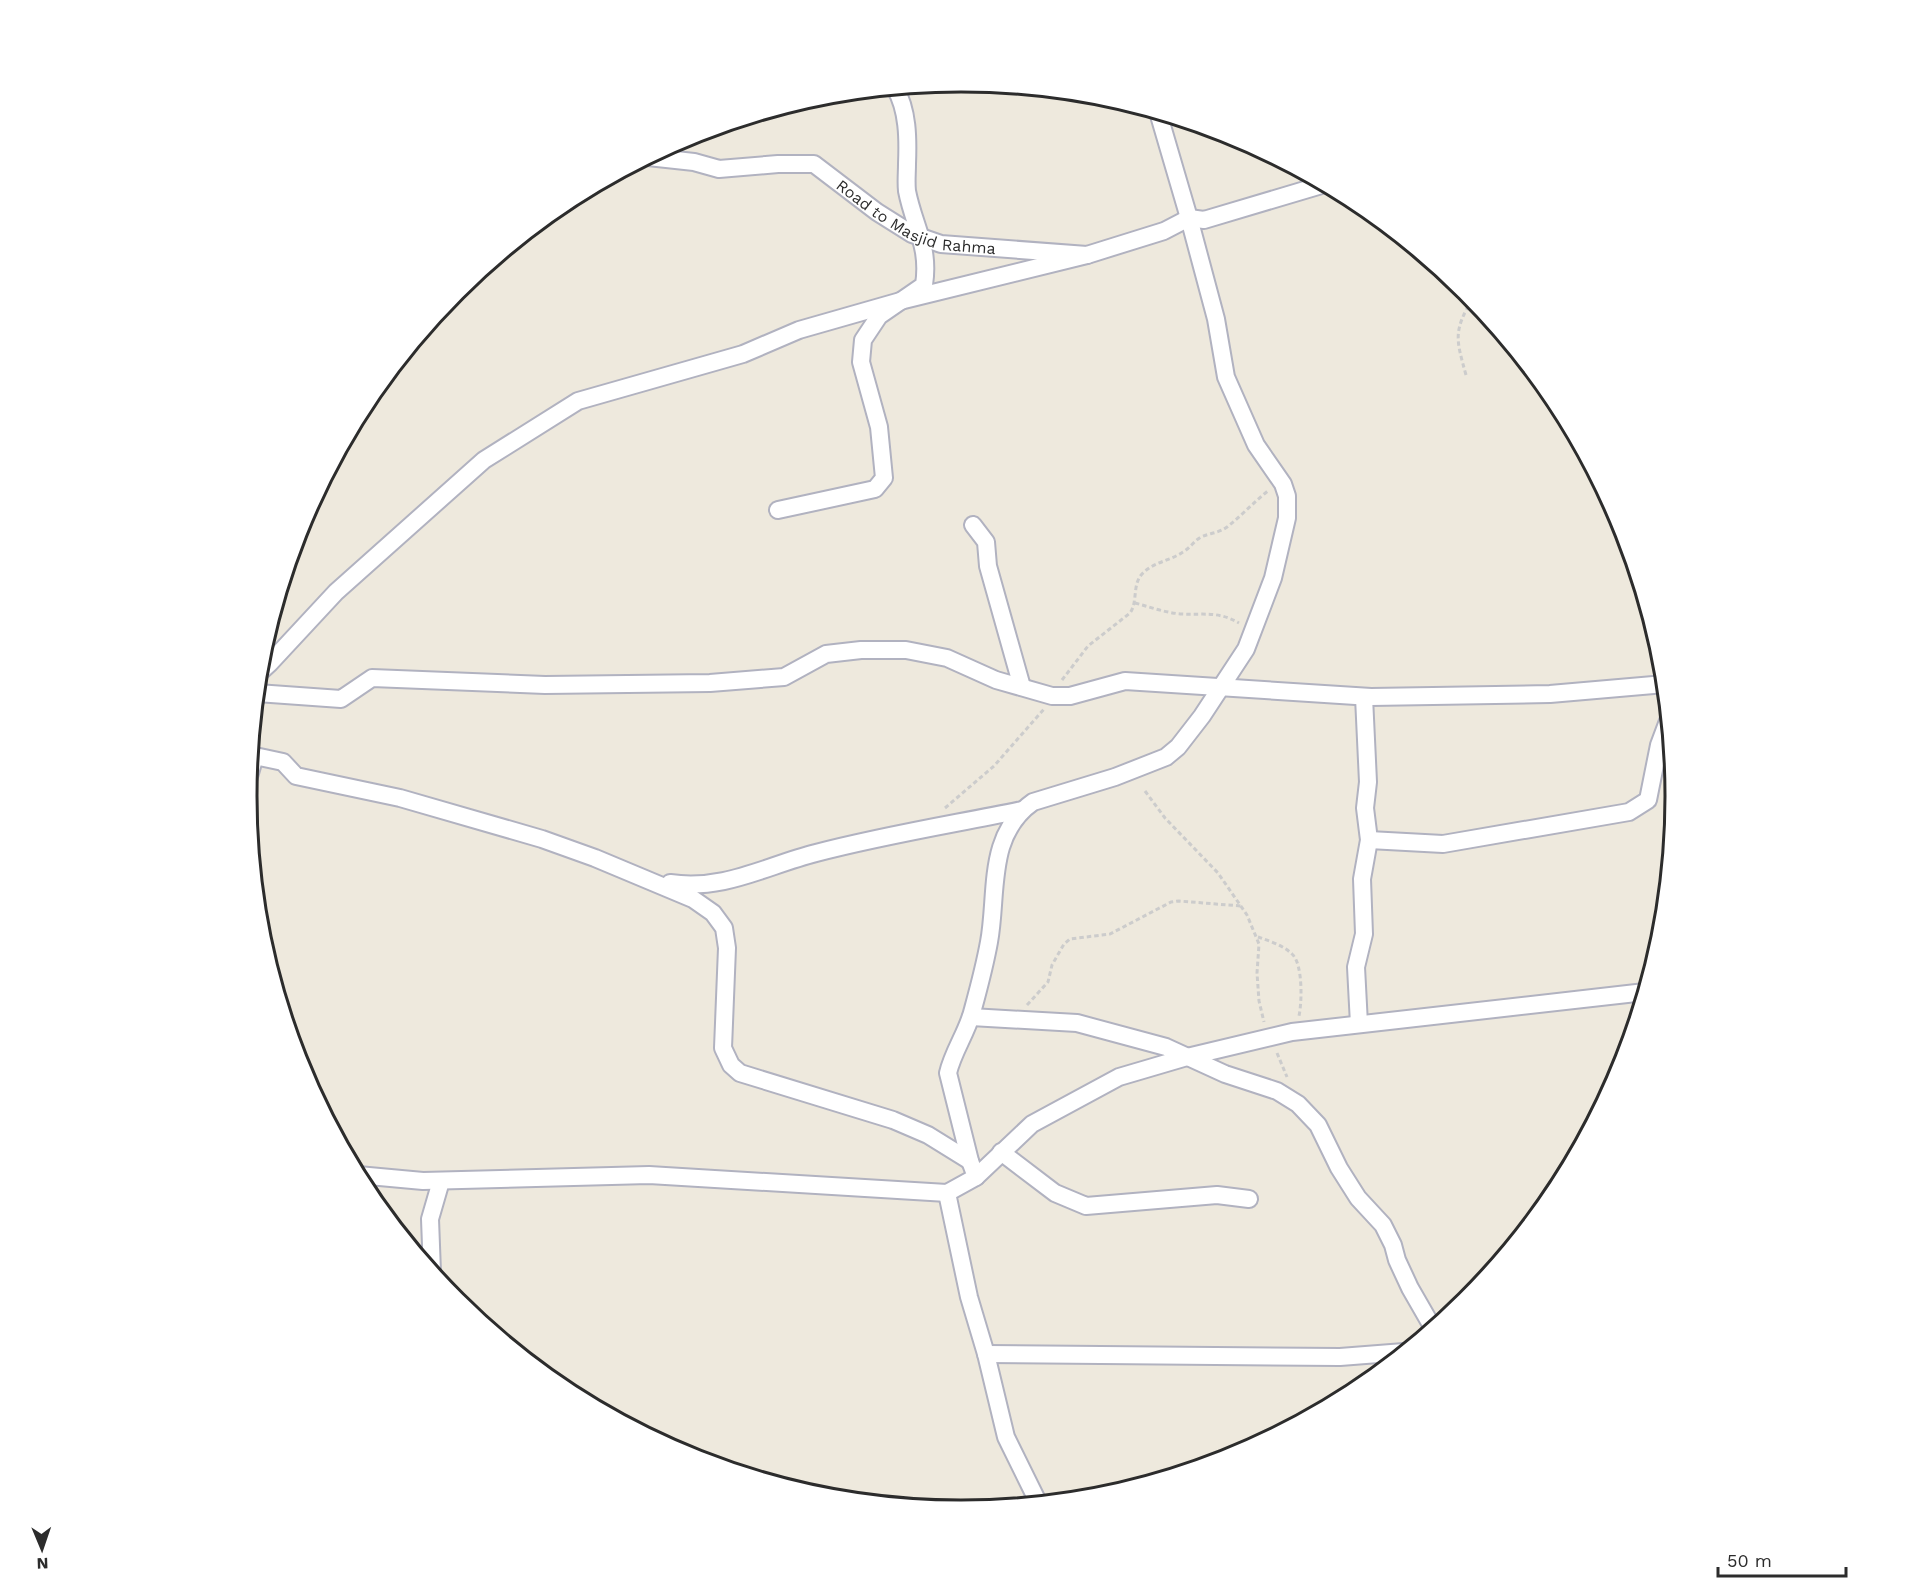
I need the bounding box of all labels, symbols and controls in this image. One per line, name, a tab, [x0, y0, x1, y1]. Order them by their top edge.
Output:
street label: Road to Masjid Rahma	[833, 176, 996, 258]
north arrow	[12, 1519, 72, 1579]
scale bar	[1718, 1540, 1846, 1578]
text: 50 m	[1727, 1550, 1772, 1571]
text: N	[36, 1554, 49, 1573]

